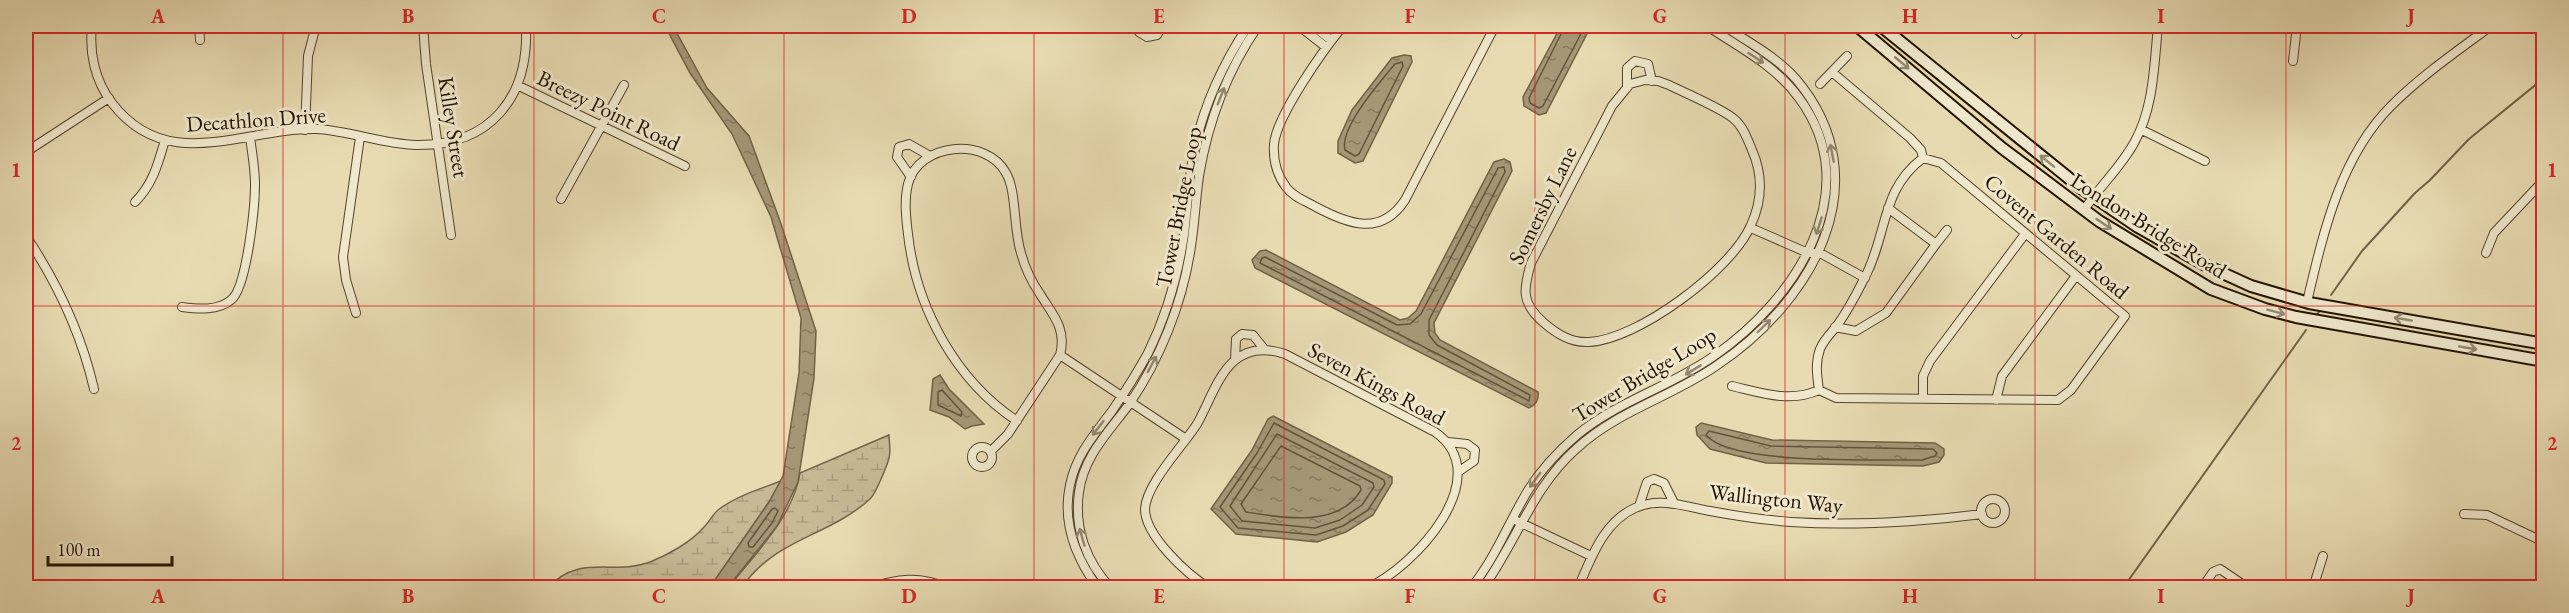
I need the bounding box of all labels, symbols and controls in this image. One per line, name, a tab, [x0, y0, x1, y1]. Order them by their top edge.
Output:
text: A	[150, 3, 166, 29]
text: B	[402, 3, 414, 29]
text: C	[652, 3, 666, 29]
text: D	[901, 3, 917, 29]
text: E	[1153, 3, 1165, 29]
text: F	[1405, 3, 1416, 29]
text: G	[1653, 3, 1667, 29]
text: H	[1902, 3, 1918, 29]
text: I	[2157, 3, 2165, 29]
text: J	[2405, 3, 2415, 29]
one-way arrow	[1747, 51, 1764, 64]
one-way arrow	[1894, 56, 1909, 70]
street label: Breezy Point Road	[532, 63, 686, 158]
street label: Killey Street	[431, 74, 476, 180]
one-way arrow	[1216, 87, 1227, 105]
street label: Decathlon Drive	[185, 100, 327, 139]
street label: Tower Bridge Loop	[1149, 124, 1208, 290]
street label: Somersby Lane	[1501, 141, 1584, 269]
one-way arrow	[1826, 144, 1837, 163]
one-way arrow	[2039, 154, 2055, 167]
text: 1	[11, 157, 21, 183]
text: 1	[2547, 157, 2557, 183]
street label: London Bridge Road	[2065, 166, 2233, 286]
street label: Covent Garden Road	[1978, 167, 2136, 306]
one-way arrow	[1813, 216, 1824, 235]
one-way arrow	[2095, 218, 2111, 230]
one-way arrow	[2266, 307, 2285, 318]
one-way arrow	[2394, 313, 2413, 324]
one-way arrow	[1757, 319, 1772, 334]
street label: Tower Bridge Loop	[1567, 320, 1722, 429]
street label: Seven Kings Road	[1303, 335, 1451, 432]
one-way arrow	[2458, 343, 2477, 354]
one-way arrow	[1146, 356, 1158, 373]
one-way arrow	[1685, 364, 1702, 376]
one-way arrow	[1092, 420, 1104, 436]
text: 2	[11, 430, 22, 456]
text: 2	[2547, 430, 2558, 456]
one-way arrow	[1529, 472, 1541, 488]
street label: Wallington Way	[1708, 477, 1844, 520]
one-way arrow	[1076, 528, 1087, 547]
scale bar	[48, 529, 172, 567]
text: 100 m	[57, 538, 101, 561]
text: A	[150, 583, 166, 609]
text: B	[402, 583, 414, 609]
text: C	[652, 583, 666, 609]
text: D	[901, 583, 917, 609]
text: E	[1153, 583, 1165, 609]
text: F	[1405, 583, 1416, 609]
text: G	[1653, 583, 1667, 609]
text: H	[1902, 583, 1918, 609]
text: I	[2157, 583, 2165, 609]
text: J	[2405, 583, 2415, 609]

